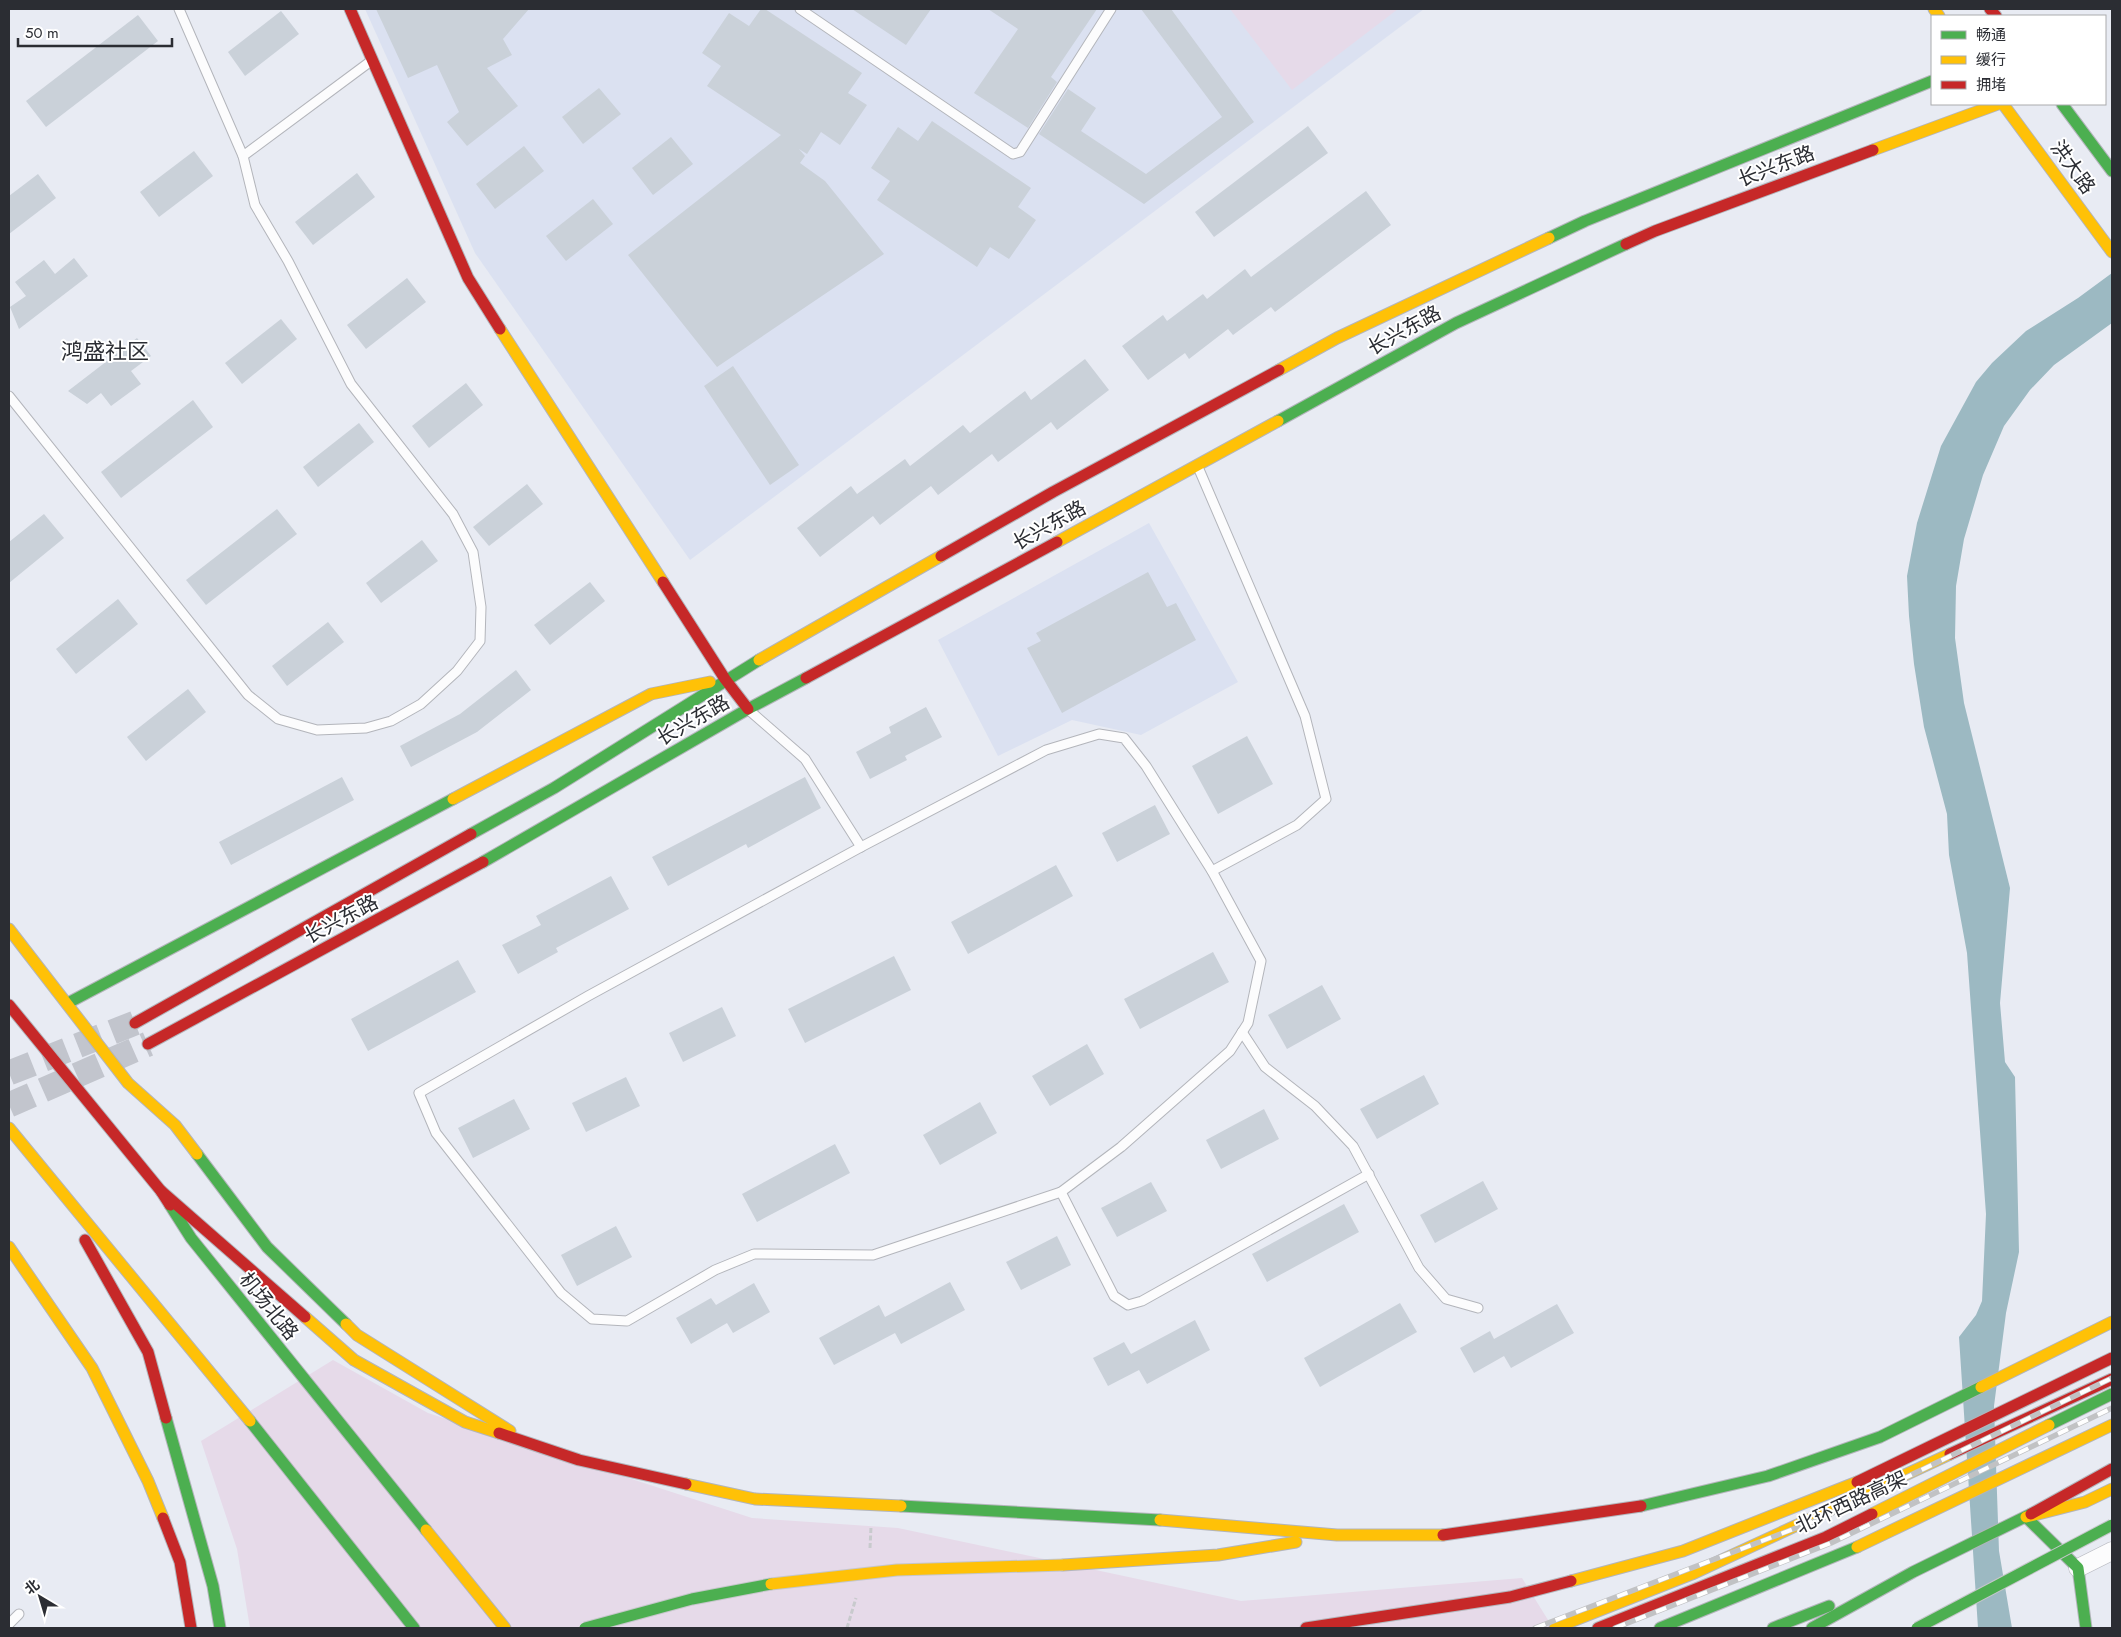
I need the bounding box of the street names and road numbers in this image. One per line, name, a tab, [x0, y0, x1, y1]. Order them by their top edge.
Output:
street label: 洪大路	[2043, 135, 2102, 200]
street label: 长兴东路	[1734, 139, 1819, 194]
street label: 长兴东路	[1362, 298, 1446, 363]
street label: 长兴东路	[1007, 493, 1091, 558]
street label: 长兴东路	[651, 688, 735, 753]
street label: 长兴东路	[299, 888, 383, 951]
street label: 机场北路	[232, 1266, 305, 1347]
street label: 北环西路高架	[1791, 1464, 1912, 1541]

